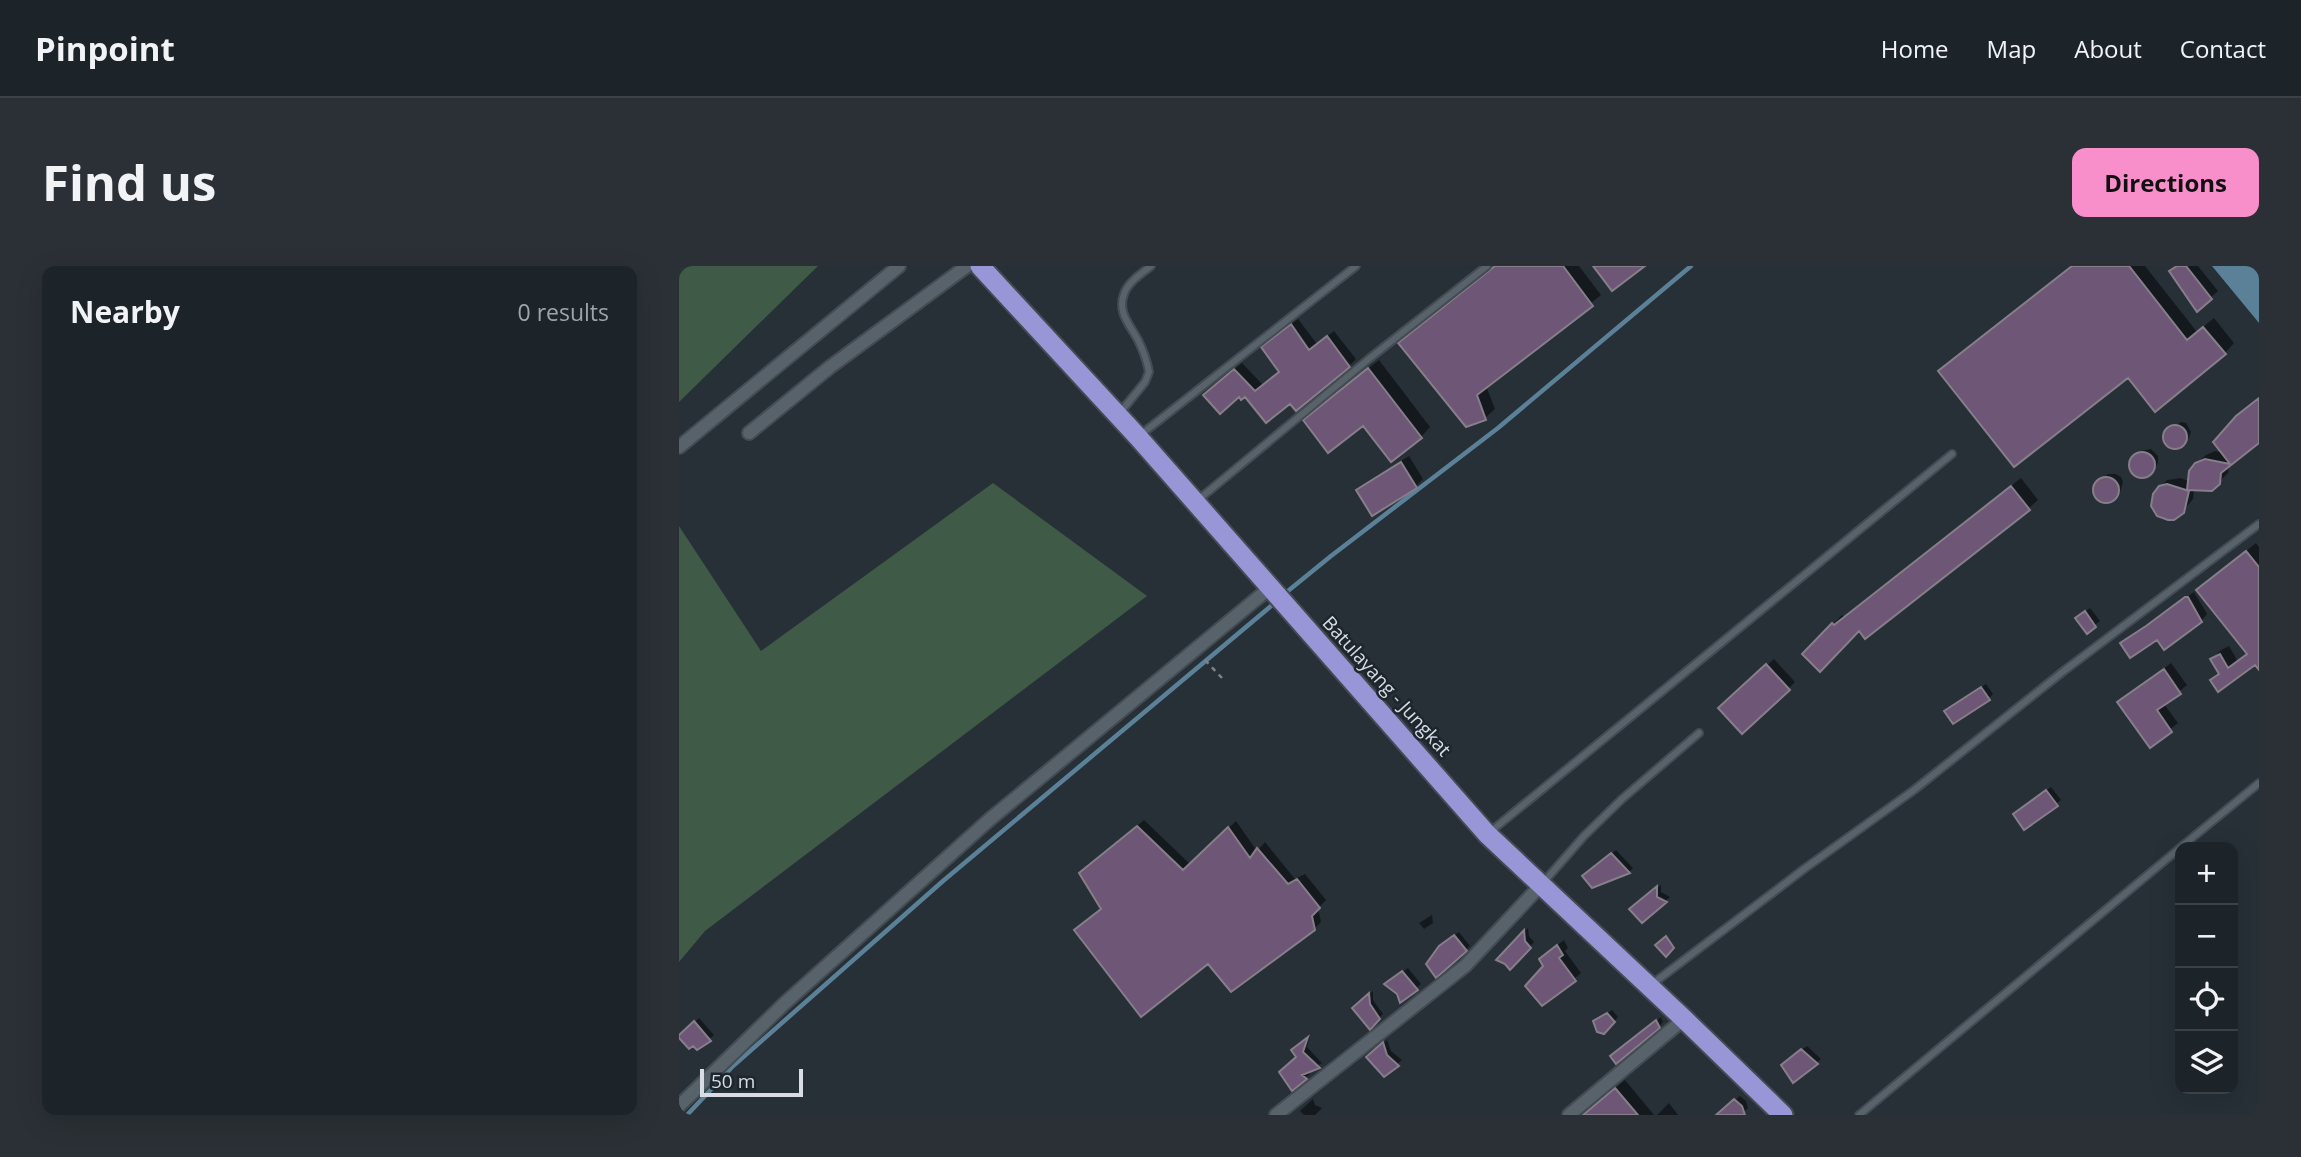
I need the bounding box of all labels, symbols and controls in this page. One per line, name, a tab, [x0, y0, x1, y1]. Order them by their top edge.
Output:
text: Pinpoint	[35, 26, 175, 71]
text: Home	[1881, 32, 1949, 65]
text: Map	[1987, 32, 2036, 65]
text: About	[2074, 32, 2142, 65]
text: Contact	[2180, 32, 2266, 65]
button: Directions	[2072, 148, 2259, 217]
text: Find us	[42, 149, 216, 215]
text: Nearby	[70, 291, 180, 332]
text: 0 results	[518, 296, 609, 328]
street label: Batulayang - Jungkat	[1317, 610, 1457, 762]
map controls	[2175, 842, 2238, 1094]
button: +	[2175, 842, 2238, 905]
button: −	[2175, 905, 2238, 968]
button: locate	[2175, 968, 2238, 1031]
button: layers	[2175, 1031, 2238, 1094]
scale bar	[700, 1066, 803, 1098]
text: 50 m	[711, 1068, 755, 1094]

